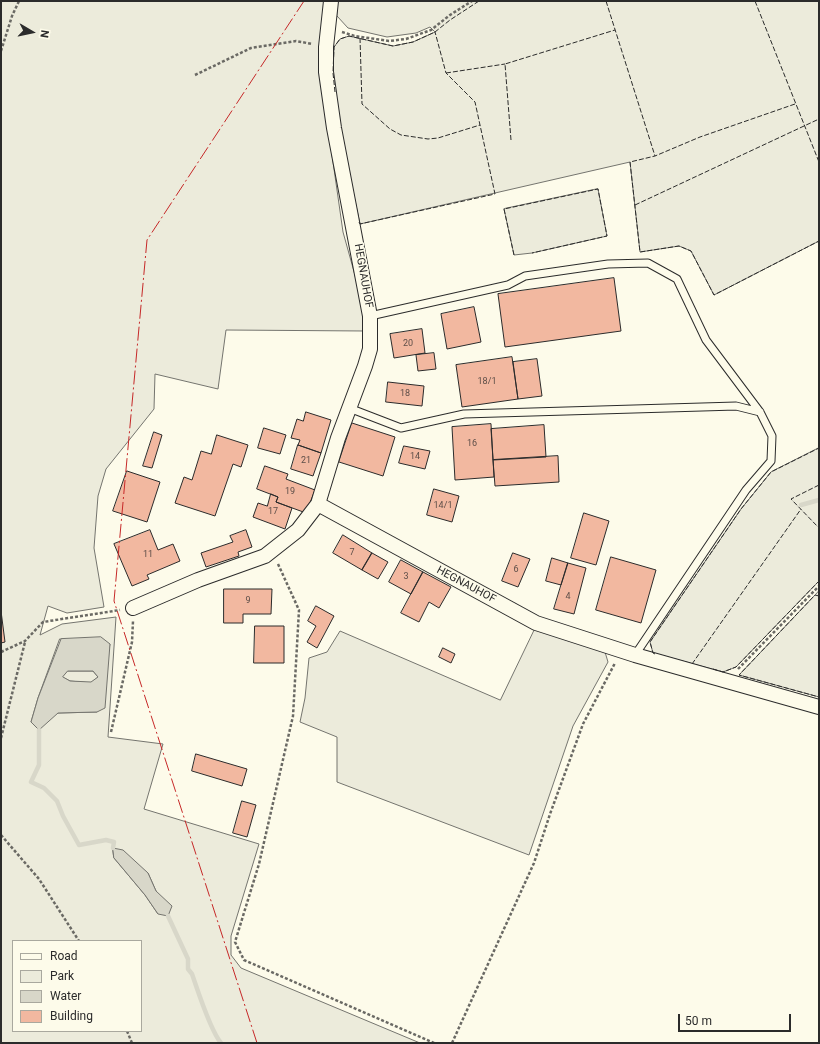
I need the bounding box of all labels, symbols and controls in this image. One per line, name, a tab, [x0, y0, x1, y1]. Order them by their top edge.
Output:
north arrow	[12, 12, 52, 52]
text: N	[37, 29, 51, 39]
street label: HEGNAUHOF	[351, 243, 375, 309]
house number: 20	[403, 339, 413, 349]
house number: 18/1	[478, 377, 496, 387]
house number: 18	[400, 389, 410, 399]
house number: 16	[467, 439, 477, 449]
house number: 14	[410, 452, 420, 462]
house number: 21	[301, 456, 311, 466]
house number: 19	[285, 487, 295, 497]
house number: 14/1	[434, 501, 452, 511]
house number: 17	[268, 507, 278, 517]
house number: 7	[349, 548, 355, 558]
house number: 11	[143, 550, 153, 560]
street label: HEGNAUHOF	[434, 564, 498, 606]
house number: 6	[513, 565, 519, 575]
house number: 3	[403, 572, 409, 582]
house number: 4	[565, 592, 571, 602]
house number: 9	[245, 596, 251, 606]
legend	[12, 940, 142, 1032]
text: Road	[50, 949, 78, 963]
text: Park	[50, 969, 74, 983]
text: Water	[50, 989, 81, 1003]
scale bar	[680, 1006, 793, 1032]
text: Building	[50, 1009, 93, 1023]
text: 50 m	[685, 1014, 712, 1028]

